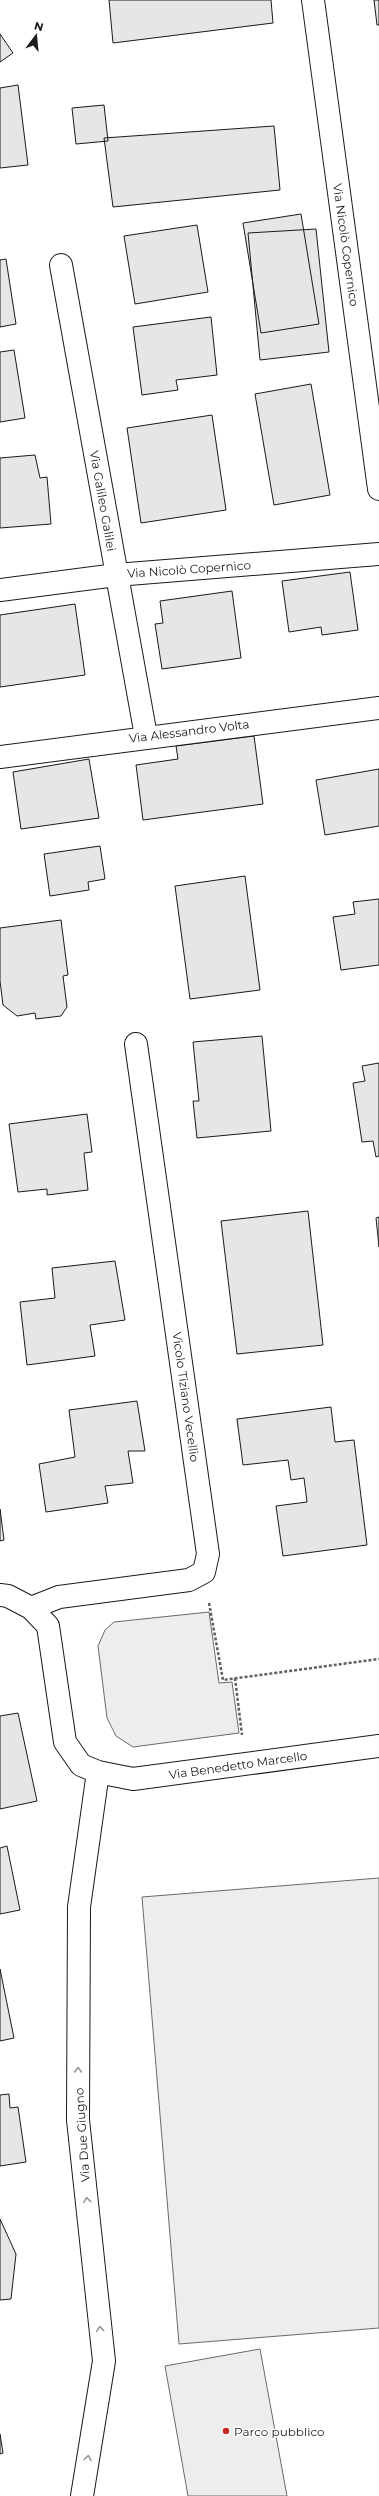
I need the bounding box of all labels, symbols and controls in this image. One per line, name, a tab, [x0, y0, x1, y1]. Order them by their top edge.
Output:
north arrow	[16, 16, 56, 56]
text: N	[33, 18, 45, 34]
street label: Via Nicolò Copernico	[330, 183, 362, 307]
street label: Via Galileo Galilei	[87, 449, 119, 553]
street label: Via Nicolò Copernico	[127, 557, 251, 581]
street label: Via Alessandro Volta	[128, 716, 250, 746]
street label: Vicolo Tiziano Vecellio	[169, 1331, 203, 1463]
street label: Via Benedetto Marcello	[168, 1748, 308, 1782]
one-way arrow	[74, 2067, 82, 2073]
street label: Via Due Giugno	[71, 2087, 93, 2183]
one-way arrow	[82, 2197, 91, 2203]
one-way arrow	[96, 2326, 105, 2332]
place label: Parco pubblico	[234, 2424, 325, 2439]
marker: Parco pubblico	[221, 2426, 231, 2436]
one-way arrow	[83, 2454, 92, 2461]

